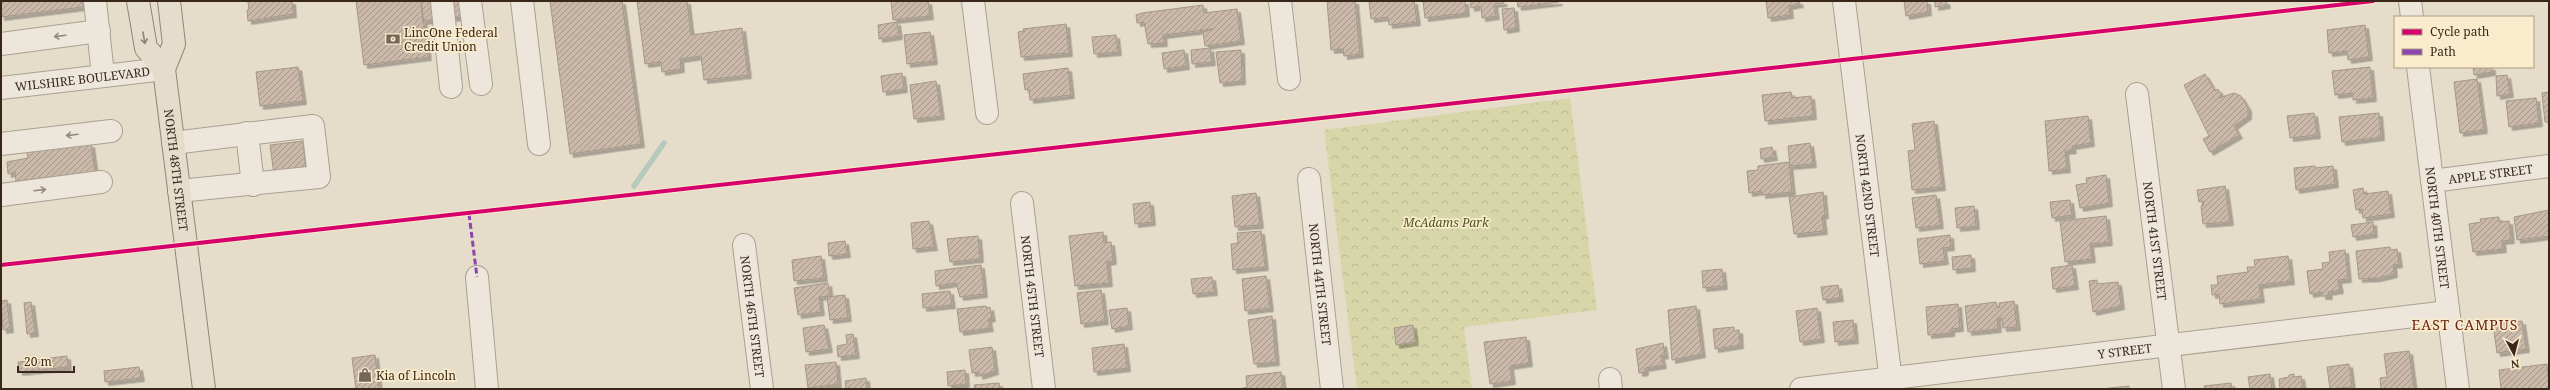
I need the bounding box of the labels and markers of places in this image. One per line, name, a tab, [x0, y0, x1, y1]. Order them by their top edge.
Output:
place label: LincOne Federal Credit Union	[404, 24, 498, 55]
bank icon: LincOne Federal Credit Union	[385, 31, 401, 47]
shop icon: Kia of Lincoln	[357, 367, 373, 383]
place label: Kia of Lincoln	[376, 367, 456, 384]

